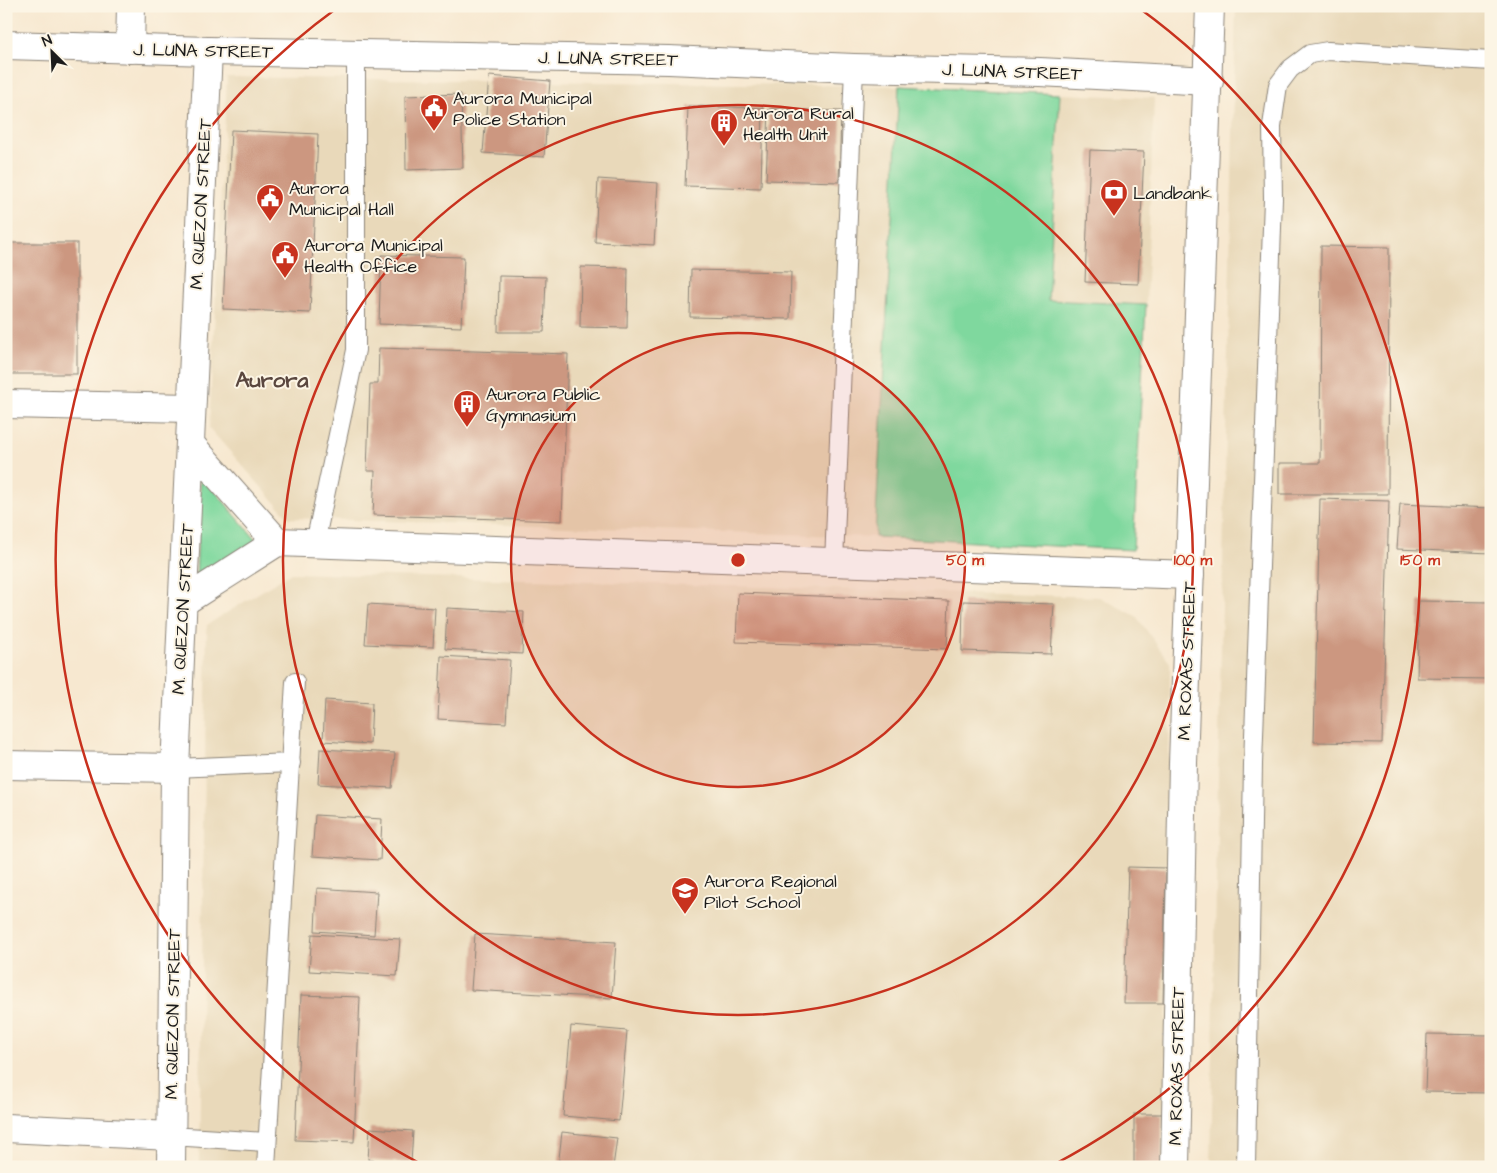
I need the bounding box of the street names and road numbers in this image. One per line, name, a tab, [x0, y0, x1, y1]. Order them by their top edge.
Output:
street label: J. LUNA STREET	[133, 37, 274, 65]
street label: J. LUNA STREET	[538, 45, 679, 73]
street label: J. LUNA STREET	[942, 57, 1083, 87]
street label: M. QUEZON STREET	[184, 117, 218, 290]
street label: M. QUEZON STREET	[166, 522, 200, 695]
street label: M. ROXAS STREET	[1172, 580, 1202, 741]
street label: M. QUEZON STREET	[159, 928, 187, 1100]
street label: M. ROXAS STREET	[1163, 986, 1191, 1146]

